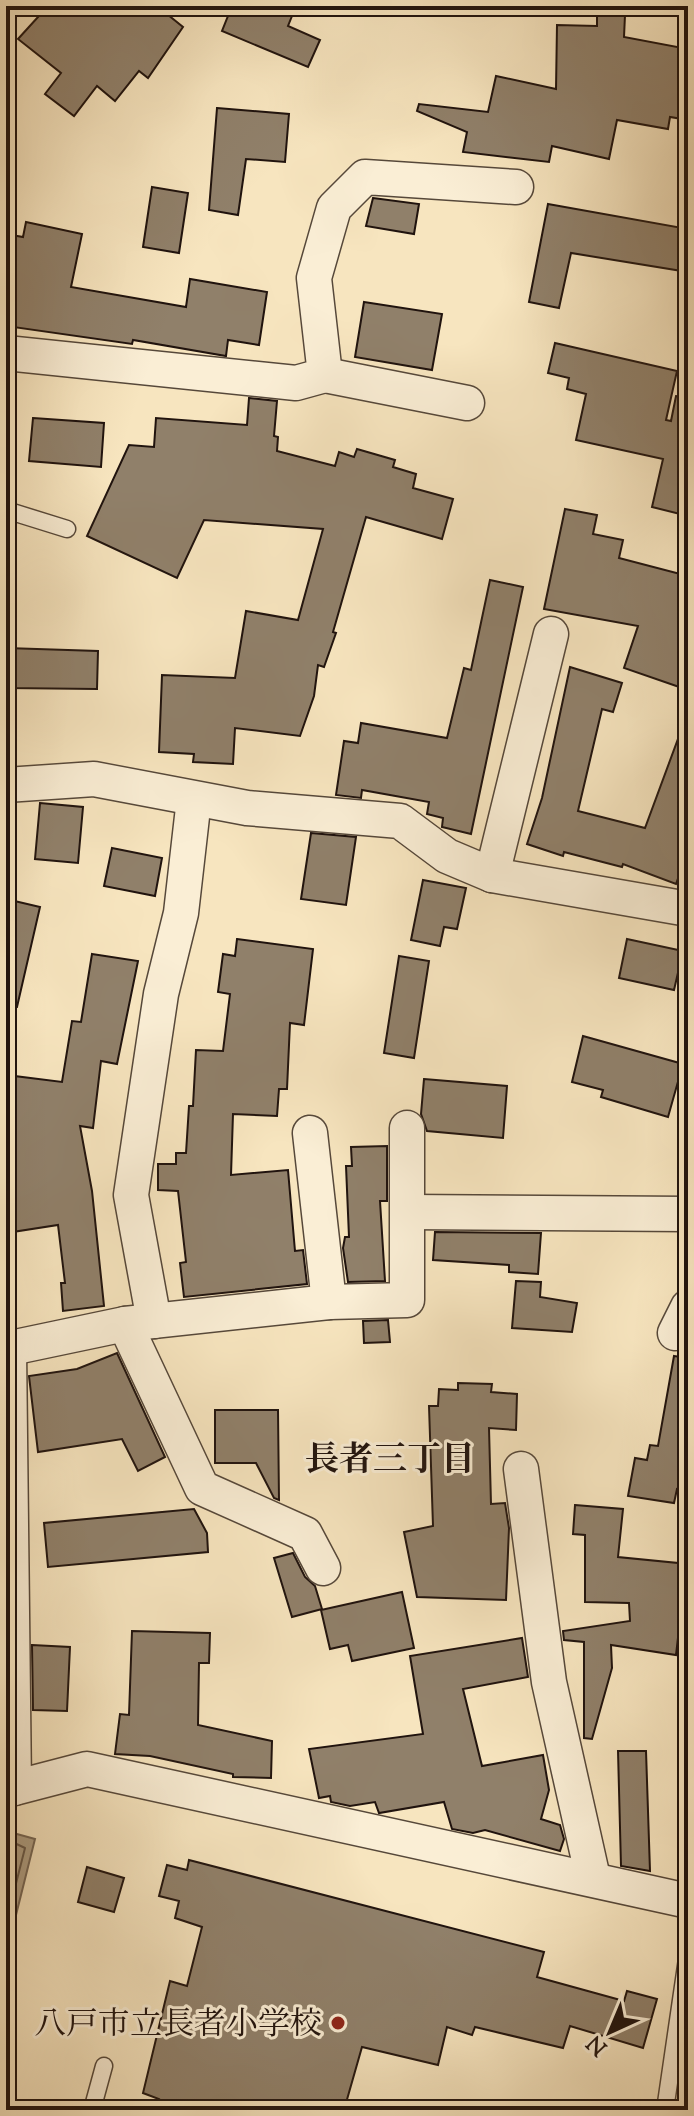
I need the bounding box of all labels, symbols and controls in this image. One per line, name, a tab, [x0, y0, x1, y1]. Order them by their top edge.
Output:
district label: 長者三丁目	[305, 1437, 475, 1486]
north arrow	[570, 1992, 650, 2072]
place label: 八戸市立長者小学校	[34, 2003, 322, 2049]
marker: 八戸市立長者小学校	[329, 2014, 347, 2032]
text: N	[580, 2026, 616, 2062]

